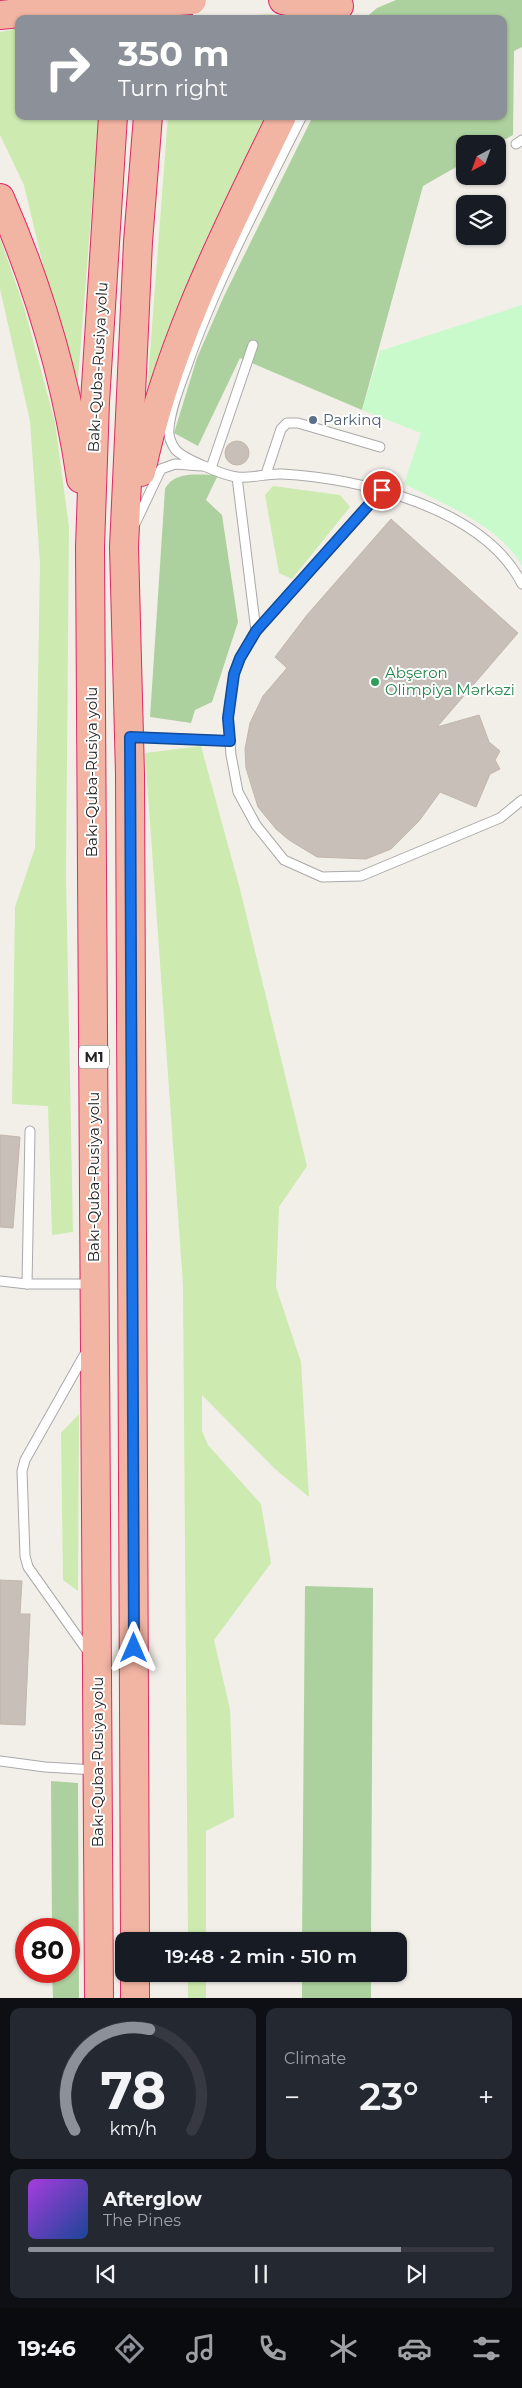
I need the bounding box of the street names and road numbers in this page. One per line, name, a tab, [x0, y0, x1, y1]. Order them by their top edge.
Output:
street label: Bakı-Quba-Rusiya yolu	[84, 281, 111, 453]
street label: Bakı-Quba-Rusiya yolu	[82, 687, 101, 857]
road number: M1	[79, 1046, 109, 1068]
street label: Bakı-Quba-Rusiya yolu	[84, 1092, 103, 1262]
street label: Bakı-Quba-Rusiya yolu	[88, 1677, 107, 1847]

